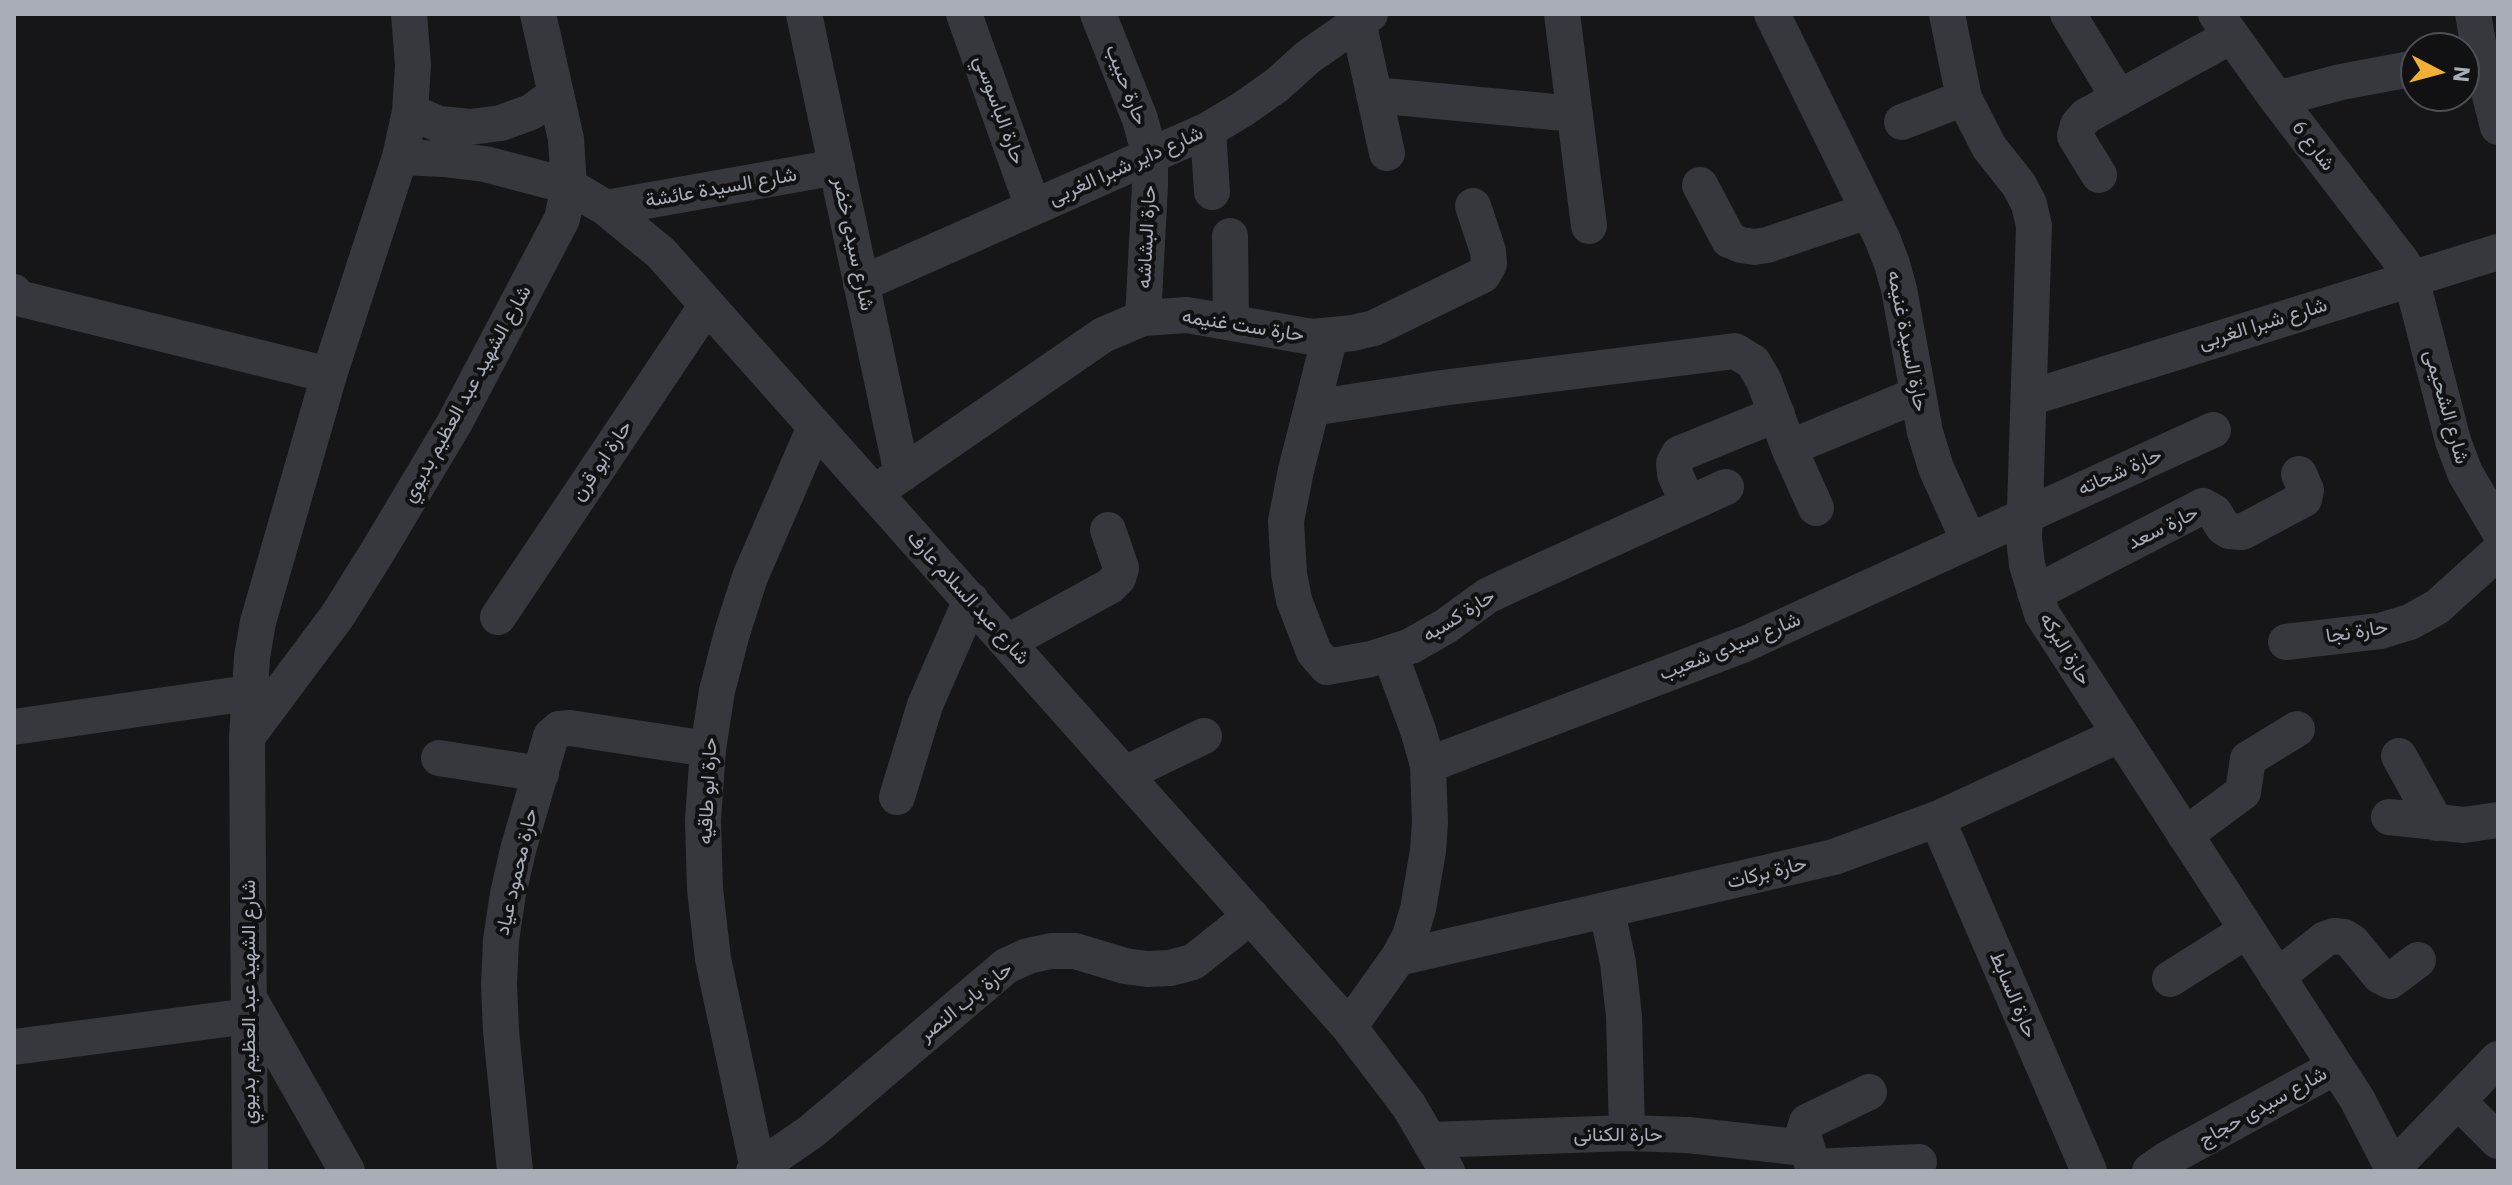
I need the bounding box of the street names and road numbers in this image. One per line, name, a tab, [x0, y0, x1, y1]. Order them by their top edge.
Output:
street label: حارة حبيب	[1100, 41, 1152, 129]
street label: حارة الباسوسي	[968, 52, 1030, 168]
street label: شارع 6	[2286, 116, 2340, 176]
street label: شارع داير شبرا الغربى	[1045, 121, 1207, 211]
street label: شارع السيدة عائشة	[643, 163, 799, 213]
street label: شارع سيدى خضر	[827, 175, 879, 313]
street label: حارة البشاشه	[1132, 185, 1162, 289]
street label: حارة السيدة غنيمه	[1882, 268, 1932, 414]
street label: شارع الشهيد عبد العظيم بديوي	[397, 281, 537, 507]
street label: شارع شبرا الغربى	[2196, 293, 2330, 355]
street label: حارة ست غنيمه	[1180, 305, 1306, 347]
street label: شارع الشحيمى	[2418, 347, 2474, 467]
street label: حارة ابو قرن	[566, 416, 638, 506]
street label: حارة شحاته	[2074, 443, 2166, 501]
street label: حارة سعد	[2124, 501, 2202, 555]
street label: شارع عبد السلام عارف	[902, 526, 1034, 670]
street label: حارة كسبه	[1418, 584, 1500, 648]
street label: شارع سيدى شعيب	[1656, 608, 1804, 686]
street label: حارة البركه	[2034, 608, 2096, 690]
street label: حارة نجا	[2324, 615, 2390, 649]
street label: حارة ابو طاقيه	[693, 737, 723, 845]
street label: حارة محمود عياد	[491, 806, 543, 938]
street label: حارة بركات	[1725, 852, 1809, 894]
street label: شارع الشهيد عبد العظيم بديوي	[237, 880, 261, 1124]
street label: حارة السابط	[1984, 948, 2042, 1042]
street label: حارة باب النصر	[914, 957, 1018, 1047]
street label: شارع سيدى حجاج	[2195, 1062, 2331, 1152]
street label: حارة الكنانى	[1573, 1123, 1663, 1147]

